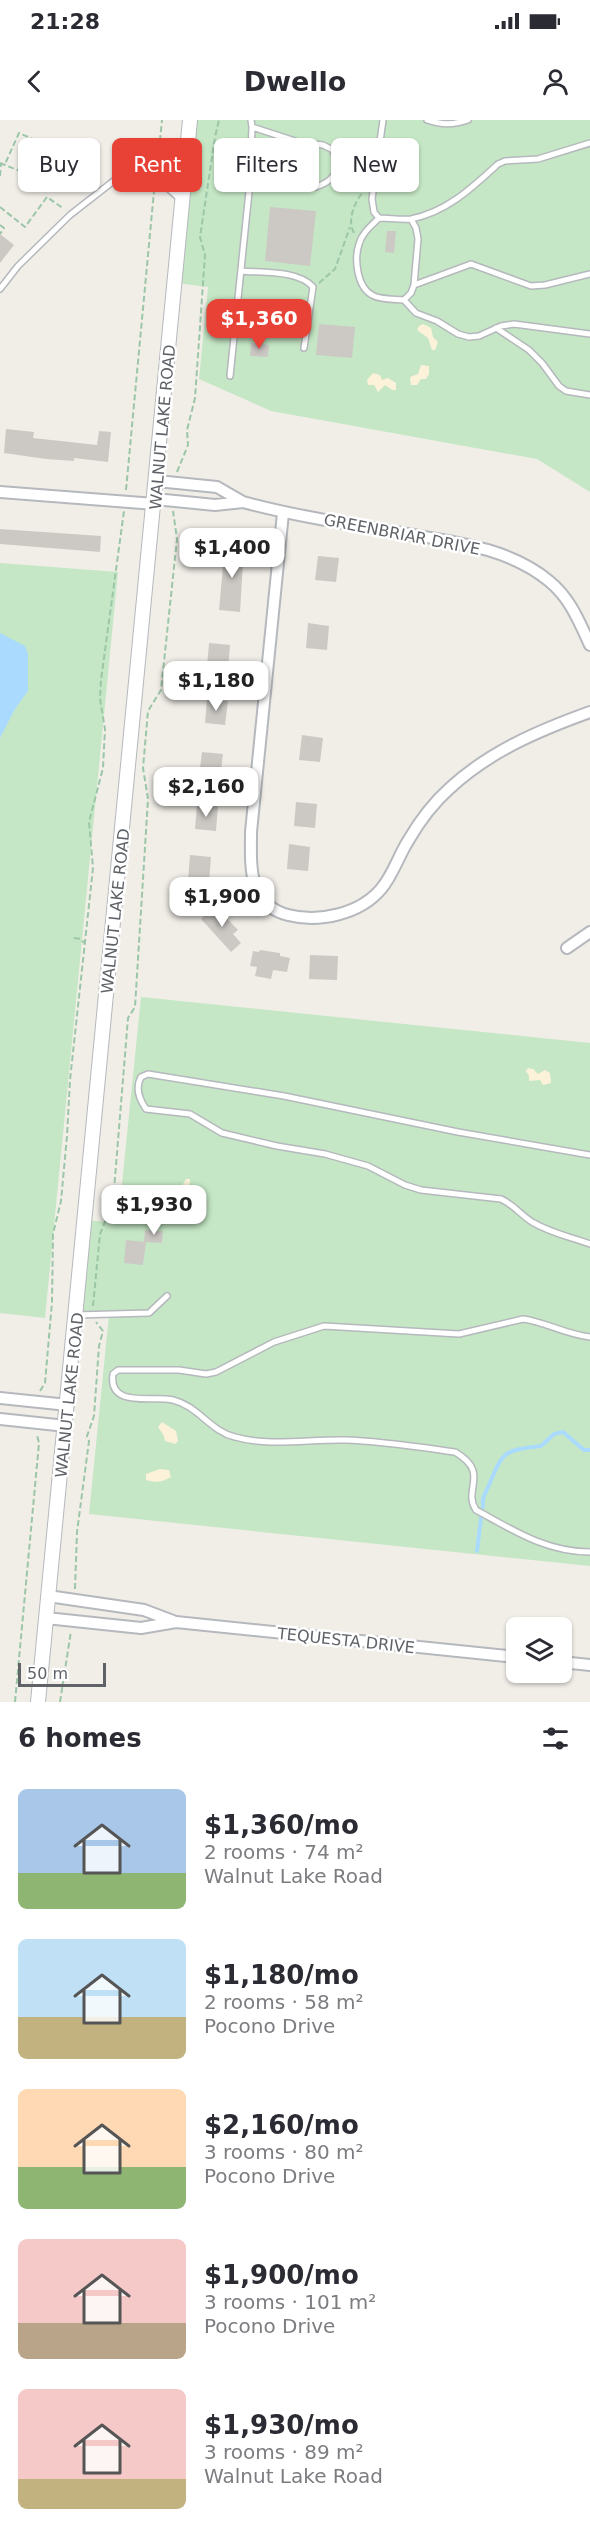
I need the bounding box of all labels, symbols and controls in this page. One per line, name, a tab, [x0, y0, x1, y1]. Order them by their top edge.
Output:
text: 21:28	[30, 9, 100, 34]
icon: back	[18, 65, 51, 98]
icon: person	[539, 65, 572, 98]
text: Dwello	[244, 66, 346, 97]
chip: Buy	[18, 138, 100, 192]
chip: Rent	[112, 138, 202, 192]
chip: Filters	[214, 138, 319, 192]
chip: New	[331, 138, 419, 192]
pin: $1,360	[210, 299, 308, 350]
text: $1,360	[220, 306, 298, 330]
street label: WALNUT LAKE ROAD	[146, 344, 179, 511]
street label: GREENBRIAR DRIVE	[322, 510, 482, 559]
pin: $1,400	[183, 528, 281, 579]
text: $1,400	[193, 535, 271, 559]
pin: $1,180	[167, 661, 265, 712]
text: $1,180	[177, 668, 255, 692]
pin: $2,160	[157, 767, 255, 818]
text: $2,160	[167, 774, 245, 798]
street label: WALNUT LAKE ROAD	[97, 828, 134, 995]
pin: $1,900	[173, 877, 271, 928]
text: $1,900	[183, 884, 261, 908]
pin: $1,930	[105, 1185, 203, 1236]
text: $1,930	[115, 1192, 193, 1216]
street label: WALNUT LAKE ROAD	[51, 1312, 88, 1479]
map controls	[506, 1617, 572, 1683]
button: layers	[506, 1617, 572, 1683]
street label: TEQUESTA DRIVE	[275, 1624, 416, 1657]
scale bar	[18, 1660, 106, 1688]
text: 50 m	[27, 1664, 68, 1683]
icon: filters	[539, 1722, 572, 1755]
text: 6 homes	[18, 1723, 142, 1753]
text: $1,360/mo	[204, 1810, 359, 1840]
icon: home	[66, 1813, 138, 1885]
text: 2 rooms · 74 m²	[204, 1840, 364, 1864]
text: Walnut Lake Road	[204, 1864, 383, 1888]
text: $1,180/mo	[204, 1960, 359, 1990]
icon: home	[66, 1963, 138, 2035]
text: 2 rooms · 58 m²	[204, 1990, 364, 2014]
text: Pocono Drive	[204, 2014, 335, 2038]
text: $2,160/mo	[204, 2110, 359, 2140]
icon: home	[66, 2113, 138, 2185]
text: 3 rooms · 80 m²	[204, 2140, 364, 2164]
text: Pocono Drive	[204, 2164, 335, 2188]
text: $1,900/mo	[204, 2260, 359, 2290]
icon: home	[66, 2263, 138, 2335]
text: 3 rooms · 101 m²	[204, 2290, 376, 2314]
text: Pocono Drive	[204, 2314, 335, 2338]
text: $1,930/mo	[204, 2410, 359, 2440]
icon: home	[66, 2413, 138, 2485]
text: 3 rooms · 89 m²	[204, 2440, 364, 2464]
text: Walnut Lake Road	[204, 2464, 383, 2488]

